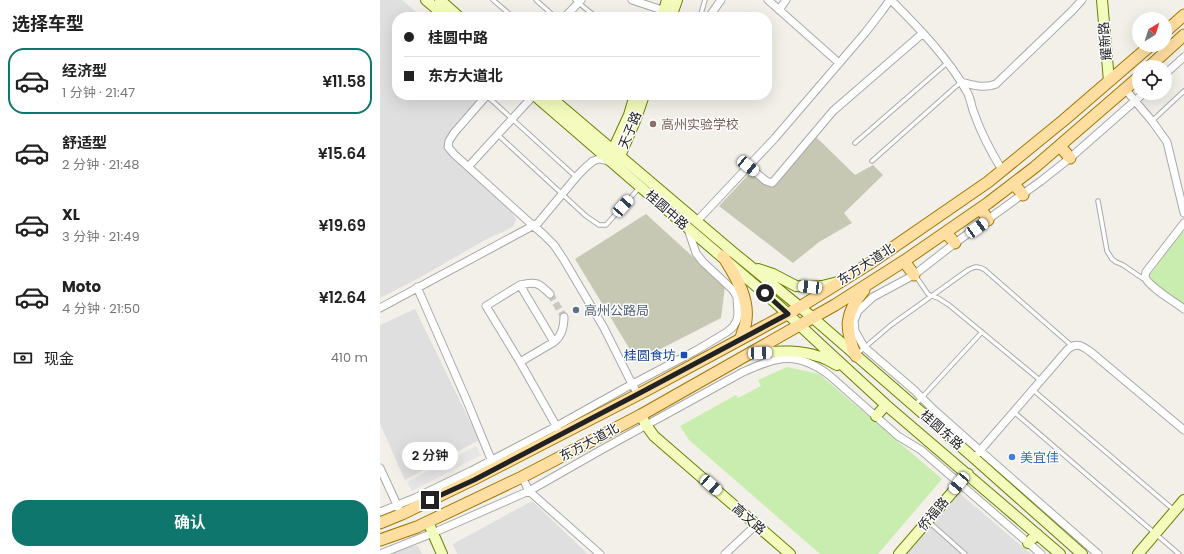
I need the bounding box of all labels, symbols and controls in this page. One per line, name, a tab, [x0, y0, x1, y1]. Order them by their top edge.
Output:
text: 选择车型	[12, 11, 84, 36]
north arrow	[1132, 12, 1172, 52]
map controls	[1132, 12, 1172, 100]
street label: 耀新路	[1094, 21, 1116, 61]
text: 桂圆中路	[428, 27, 488, 48]
text: 经济型	[62, 60, 107, 81]
button: locate	[1132, 60, 1172, 100]
icon: car	[14, 63, 50, 99]
text: 东方大道北	[428, 65, 503, 86]
text: ¥11.58	[322, 71, 366, 92]
text: 1 分钟 · 21:47	[62, 83, 135, 102]
street label: 天子路	[614, 108, 646, 152]
place label: 高州实验学校	[661, 115, 739, 134]
marker: 高州实验学校	[648, 119, 658, 129]
text: 舒适型	[62, 132, 107, 153]
icon: car	[14, 135, 50, 171]
text: ¥15.64	[318, 143, 366, 164]
car	[735, 154, 761, 178]
text: 2 分钟 · 21:48	[62, 155, 139, 174]
street label: 桂圆中路	[641, 186, 693, 234]
car	[611, 193, 635, 219]
text: XL	[62, 204, 80, 225]
icon: car	[14, 207, 50, 243]
text: ¥19.69	[319, 215, 366, 236]
car	[964, 216, 990, 240]
text: 3 分钟 · 21:49	[62, 227, 140, 246]
street label: 东方大道北	[834, 238, 898, 290]
text: Moto	[62, 276, 101, 297]
icon: car	[14, 279, 50, 315]
car	[797, 280, 823, 294]
route start	[756, 284, 774, 302]
text: ¥12.64	[319, 287, 366, 308]
text: 4 分钟 · 21:50	[62, 299, 140, 318]
place label: 高州公路局	[584, 301, 649, 320]
marker: 高州公路局	[571, 305, 581, 315]
place label: 桂圆食坊	[624, 346, 676, 365]
icon: cash	[12, 347, 34, 369]
car	[748, 347, 772, 359]
text: 现金	[44, 348, 74, 369]
text: 410 m	[331, 348, 368, 367]
marker: 桂圆食坊	[679, 350, 689, 360]
street label: 桂圆东路	[916, 406, 968, 454]
street label: 东方大道北	[556, 418, 622, 466]
callout: 2 分钟	[402, 442, 458, 470]
text: 2 分钟	[412, 446, 448, 465]
place label: 美宜佳	[1020, 448, 1059, 467]
marker: 美宜佳	[1007, 452, 1017, 462]
car	[947, 470, 971, 496]
car	[698, 473, 724, 497]
route end	[421, 491, 439, 509]
street label: 侨福路	[913, 493, 953, 535]
street label: 高文路	[728, 499, 770, 539]
button: 确认	[12, 500, 368, 546]

